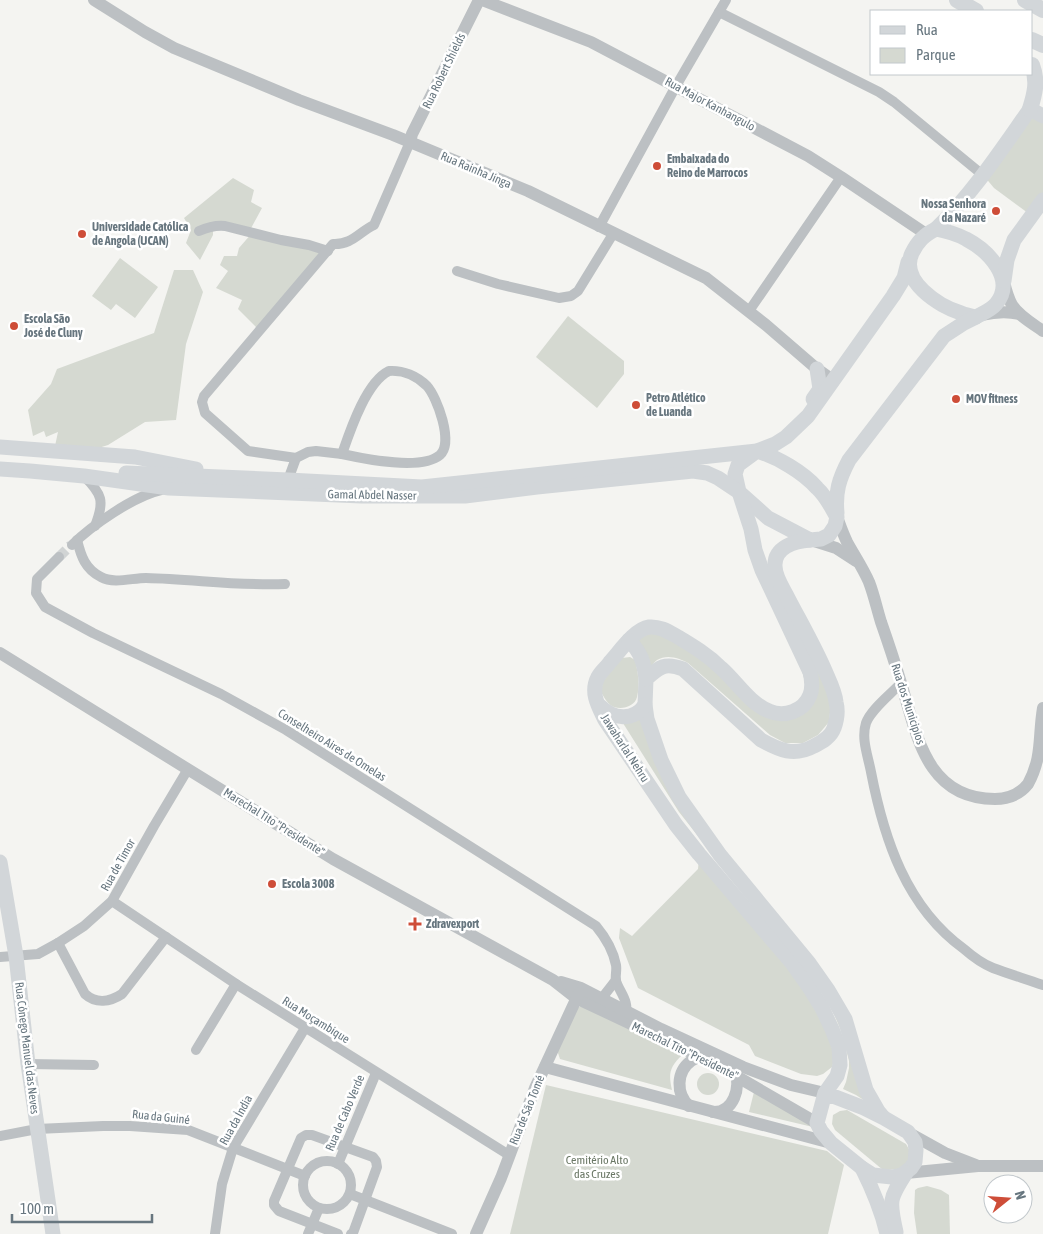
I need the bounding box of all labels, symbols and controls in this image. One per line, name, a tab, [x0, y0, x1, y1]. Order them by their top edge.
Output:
legend	[870, 10, 1033, 75]
text: Rua	[916, 21, 938, 38]
street label: Rua Robert Shields	[420, 31, 468, 111]
text: Parque	[916, 46, 956, 63]
street label: Rua Major Kanhangulo	[662, 74, 758, 134]
street label: Rua Rainha Jinga	[439, 149, 513, 191]
place label: Embaixada do Reino de Marrocos	[667, 152, 749, 180]
marker: Embaixada do Reino de Marrocos	[651, 160, 663, 172]
place label: Nossa Senhora da Nazaré	[921, 197, 987, 225]
marker: Nossa Senhora da Nazaré	[990, 205, 1002, 217]
place label: Universidade Católica de Angola (UCAN)	[92, 220, 189, 248]
marker: Universidade Católica de Angola (UCAN)	[76, 228, 88, 240]
place label: Escola São José de Cluny	[23, 312, 83, 340]
marker: Escola São José de Cluny	[8, 320, 20, 332]
place label: Petro Atlético de Luanda	[646, 391, 706, 419]
place label: MOV fitness	[966, 392, 1018, 406]
marker: MOV fitness	[950, 393, 962, 405]
marker: Petro Atlético de Luanda	[630, 399, 642, 411]
street label: Gamal Abdel Nasser	[328, 487, 417, 503]
street label: Rua dos Municipios	[888, 662, 928, 746]
street label: Conselheiro Aires de Omelas	[275, 706, 389, 784]
street label: Jawaharlal Nehru	[598, 711, 652, 785]
street label: Marechal Tito "Presidente"	[221, 785, 327, 859]
street label: Rua de Timor	[98, 836, 138, 894]
place label: Escola 3008	[282, 877, 335, 891]
marker: Escola 3008	[266, 878, 278, 890]
marker: Zdravexport	[408, 917, 422, 931]
place label: Zdravexport	[426, 917, 480, 931]
street label: Rua Cónego Manuel das Neves	[12, 981, 42, 1115]
street label: Rua Moçambique	[280, 994, 352, 1046]
street label: Marechal Tito "Presidente"	[629, 1019, 741, 1083]
street label: Rua de Cabo Verde	[323, 1073, 367, 1153]
street label: Rua de São Tomé	[507, 1073, 547, 1147]
street label: Rua da Índia	[217, 1093, 255, 1147]
street label: Rua da Guiné	[131, 1107, 191, 1127]
park label: Cemitério Alto das Cruzes	[566, 1153, 629, 1181]
north arrow	[983, 1174, 1033, 1224]
text: N	[1012, 1189, 1029, 1201]
scale bar	[12, 1192, 152, 1224]
text: 100 m	[20, 1200, 54, 1217]

